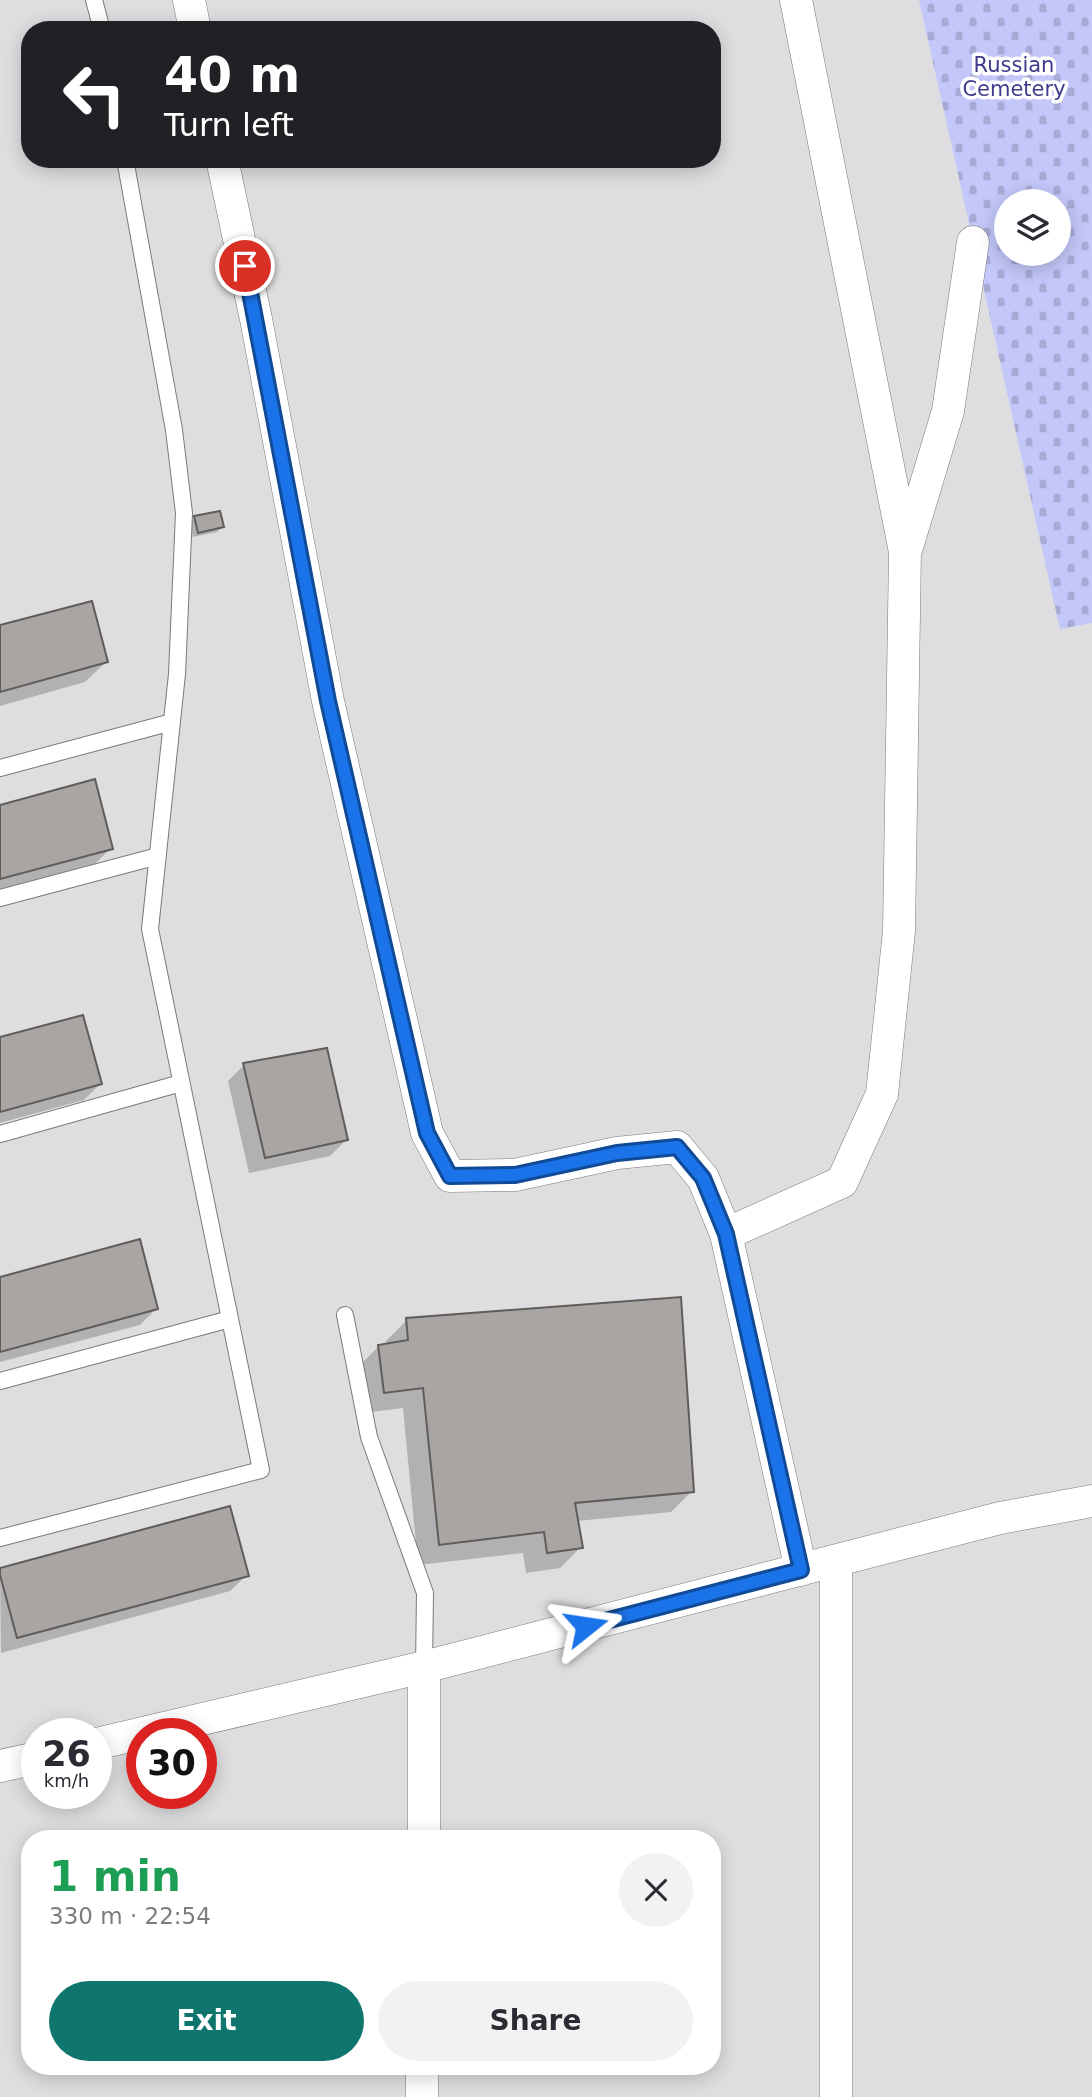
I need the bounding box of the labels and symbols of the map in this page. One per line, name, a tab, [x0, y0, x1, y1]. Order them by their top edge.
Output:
park label: Russian Cemetery	[962, 53, 1066, 101]
pin	[215, 236, 275, 296]
position arrow	[549, 1589, 623, 1663]
speed limit sign: 30	[126, 1718, 217, 1809]

